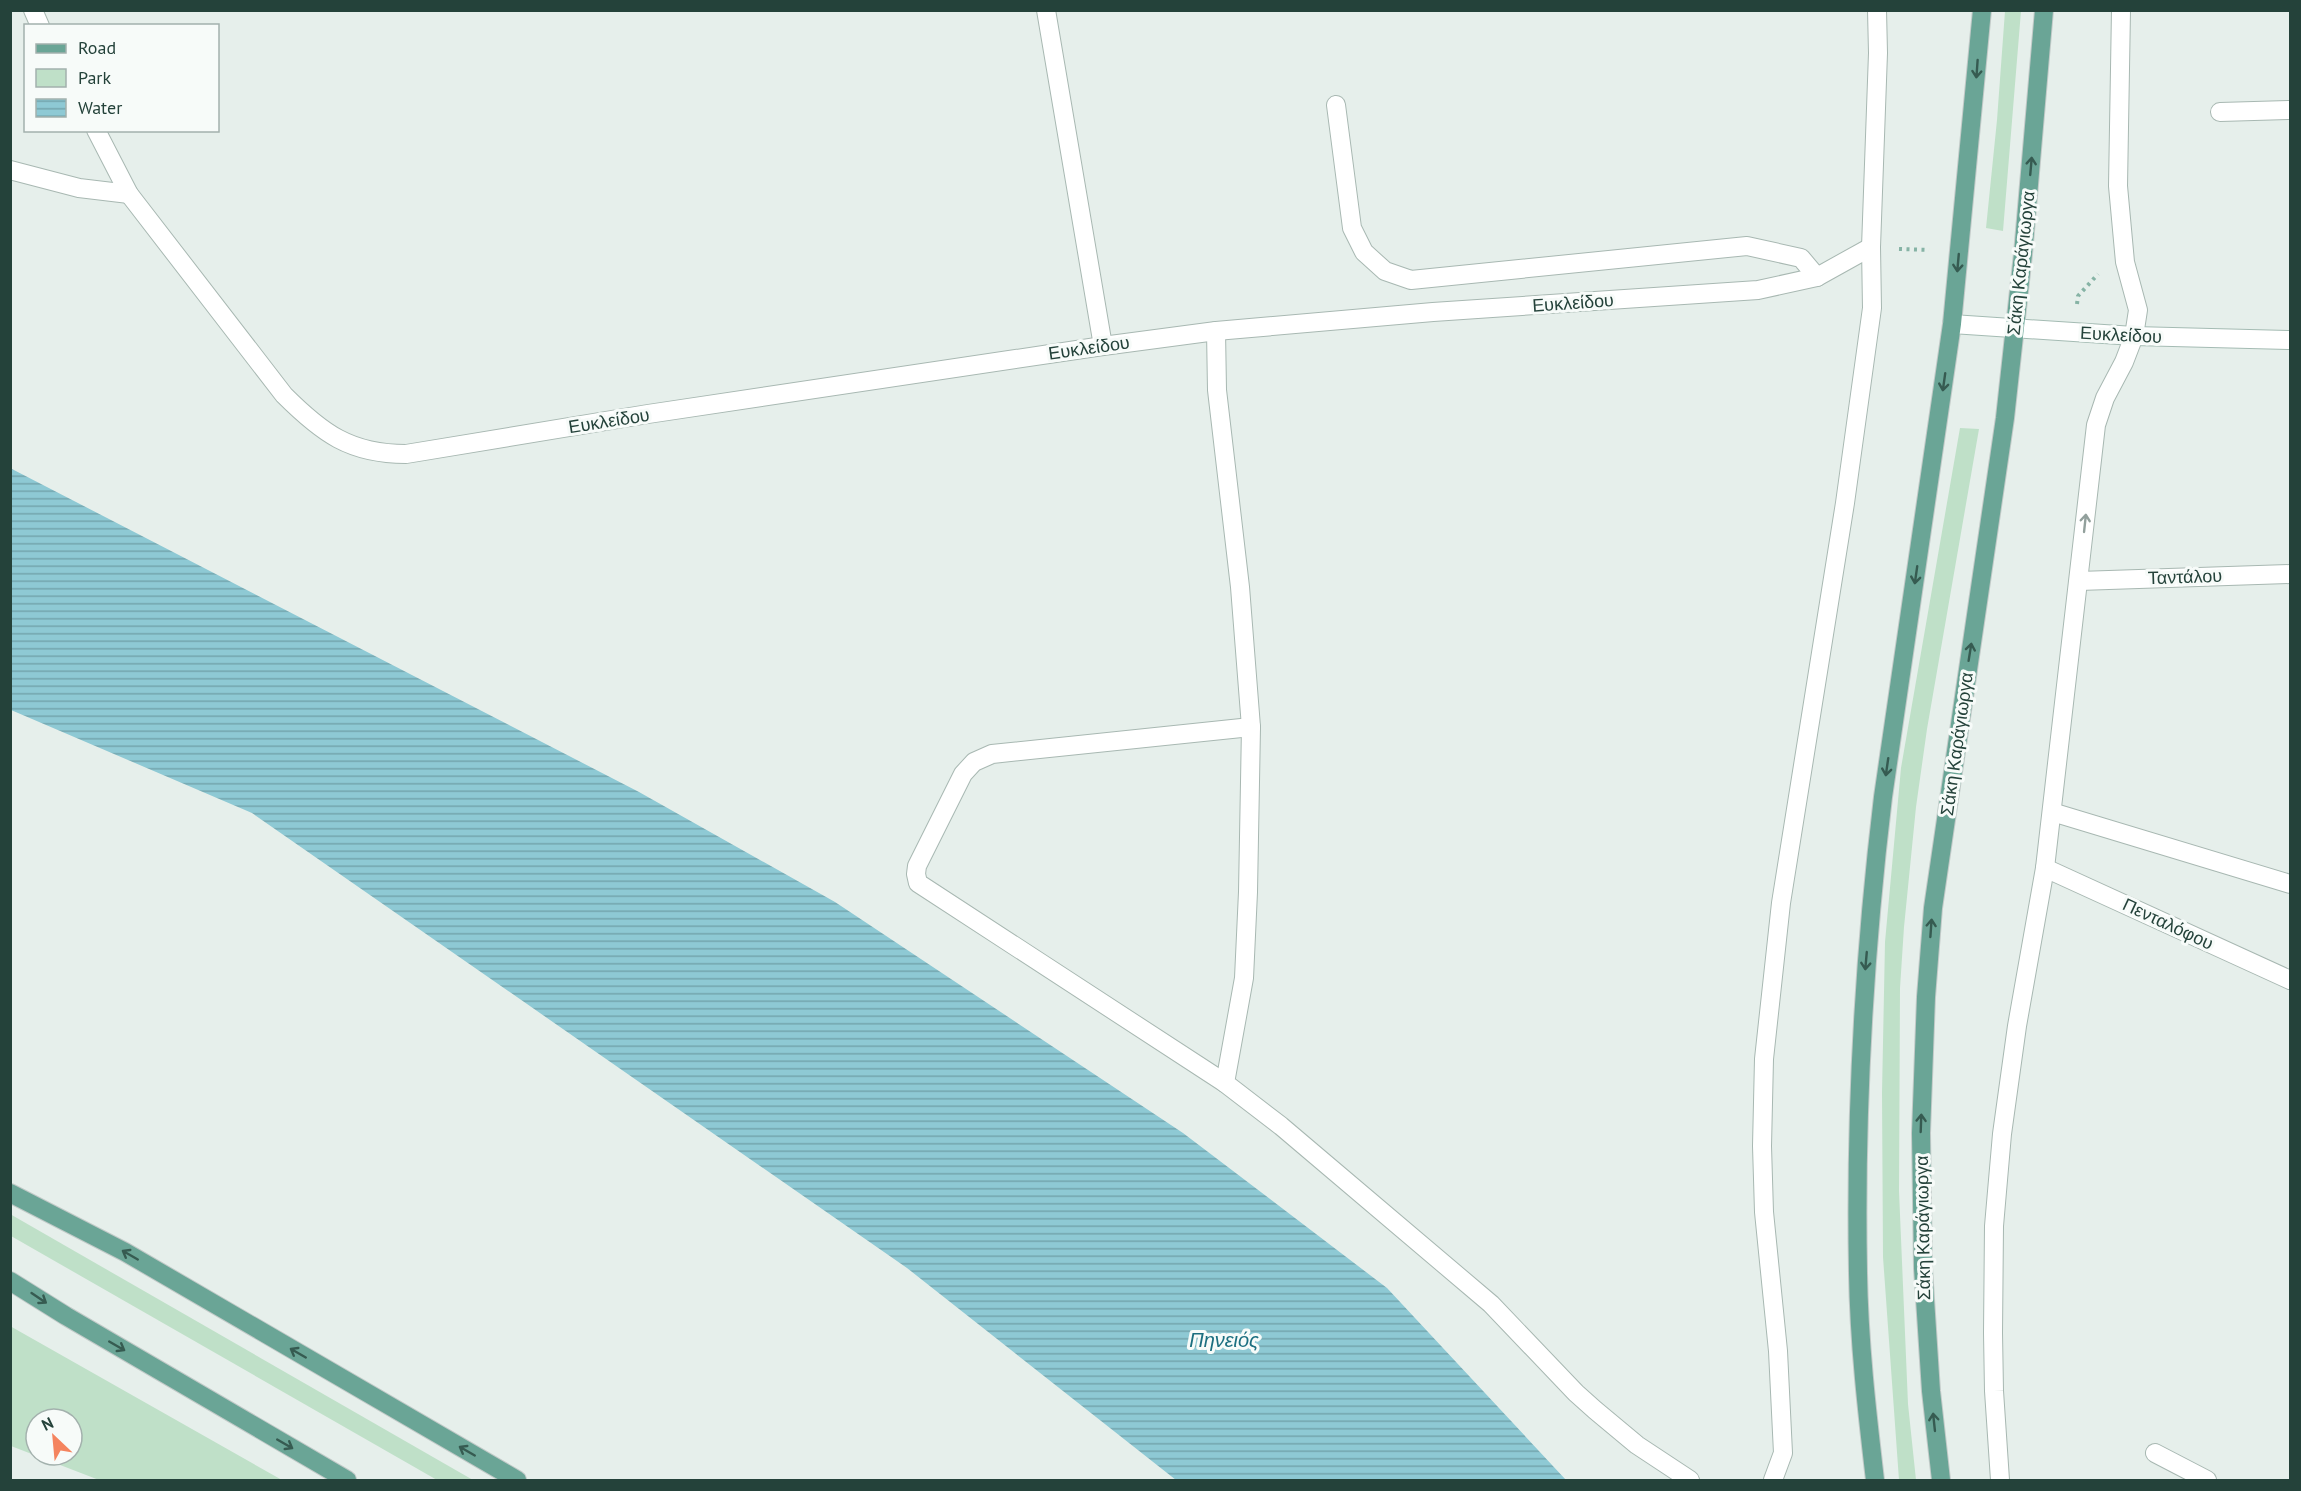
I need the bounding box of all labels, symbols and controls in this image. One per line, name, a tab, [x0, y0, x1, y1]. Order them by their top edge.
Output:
legend	[24, 24, 219, 132]
text: Road	[78, 36, 116, 59]
one-way arrow	[1972, 58, 1983, 78]
text: Park	[78, 66, 111, 89]
text: Water	[78, 96, 122, 119]
one-way arrow	[2026, 156, 2037, 176]
street label: Σάκη Καράγιωργα	[2001, 190, 2040, 336]
one-way arrow	[1952, 252, 1963, 272]
street label: Ευκλείδου	[1531, 288, 1615, 317]
street label: Ευκλείδου	[2080, 321, 2162, 348]
street label: Ευκλείδου	[1047, 330, 1131, 365]
one-way arrow	[1938, 371, 1949, 391]
street label: Ευκλείδου	[567, 403, 651, 438]
one-way arrow	[2080, 513, 2091, 533]
one-way arrow	[1910, 564, 1921, 584]
street label: Ταντάλου	[2147, 564, 2223, 589]
one-way arrow	[1965, 643, 1976, 662]
street label: Σάκη Καράγιωργα	[1935, 671, 1978, 817]
one-way arrow	[1882, 757, 1893, 777]
street label: Πενταλόφου	[2119, 893, 2217, 955]
one-way arrow	[1926, 919, 1937, 939]
one-way arrow	[1861, 951, 1872, 971]
one-way arrow	[1916, 1113, 1927, 1133]
street label: Σάκη Καράγιωργα	[1910, 1155, 1935, 1301]
one-way arrow	[122, 1249, 139, 1261]
one-way arrow	[30, 1292, 46, 1304]
water label: Πηνειός	[1189, 1327, 1259, 1353]
one-way arrow	[108, 1340, 125, 1352]
one-way arrow	[290, 1347, 308, 1358]
north arrow	[24, 1407, 84, 1467]
text: N	[38, 1412, 57, 1435]
one-way arrow	[1928, 1413, 1939, 1433]
one-way arrow	[276, 1439, 293, 1451]
one-way arrow	[459, 1445, 476, 1457]

